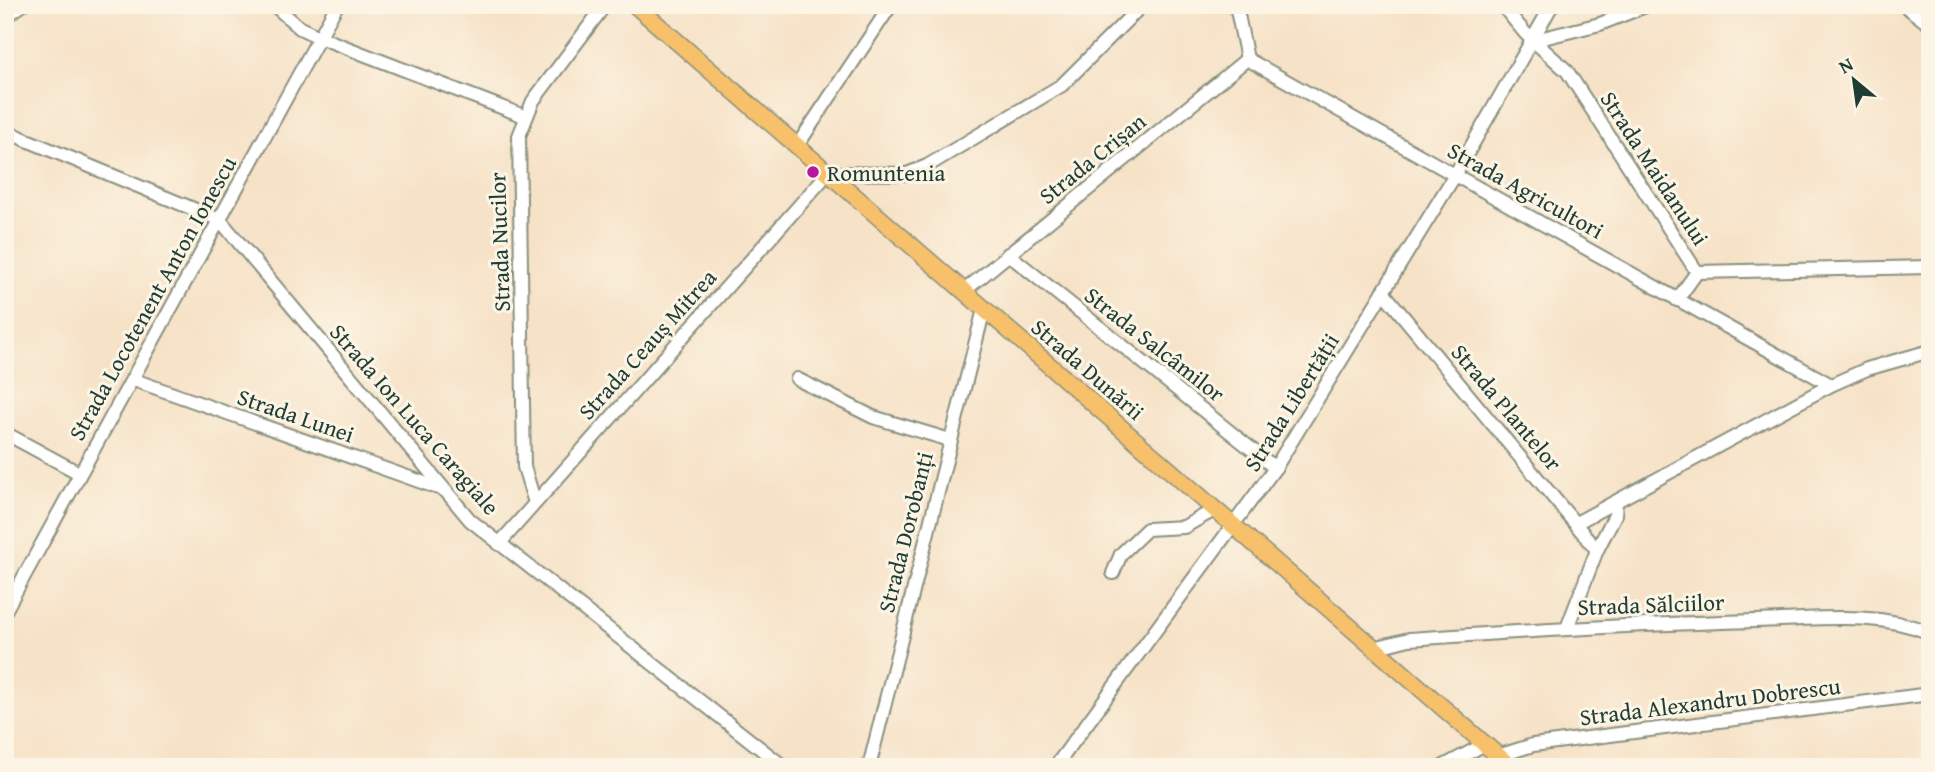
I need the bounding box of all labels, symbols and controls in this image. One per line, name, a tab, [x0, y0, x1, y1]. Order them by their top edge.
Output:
north arrow	[1820, 46, 1890, 116]
text: N	[1833, 50, 1858, 80]
street label: Strada Maidanului	[1593, 84, 1717, 252]
street label: Strada Crișan	[1031, 105, 1153, 211]
street label: Strada Agricultori	[1442, 133, 1610, 247]
street label: Strada Locotenent Anton Ionescu	[60, 149, 244, 446]
place label: Romuntenia	[827, 156, 945, 189]
marker: Romuntenia	[805, 164, 821, 180]
street label: Strada Nucilor	[480, 171, 518, 312]
street label: Strada Ceauș Mitrea	[570, 261, 724, 427]
street label: Strada Salcâmilor	[1078, 279, 1233, 410]
street label: Strada Dunării	[1024, 311, 1152, 427]
street label: Strada Ion Luca Caragiale	[323, 316, 507, 522]
street label: Strada Libertății	[1235, 326, 1347, 478]
street label: Strada Plantelor	[1444, 336, 1570, 478]
street label: Strada Lunei	[233, 380, 359, 450]
street label: Strada Dorobanți	[869, 448, 941, 616]
street label: Strada Sălciilor	[1577, 585, 1726, 623]
street label: Strada Alexandru Dobrescu	[1578, 669, 1843, 733]

